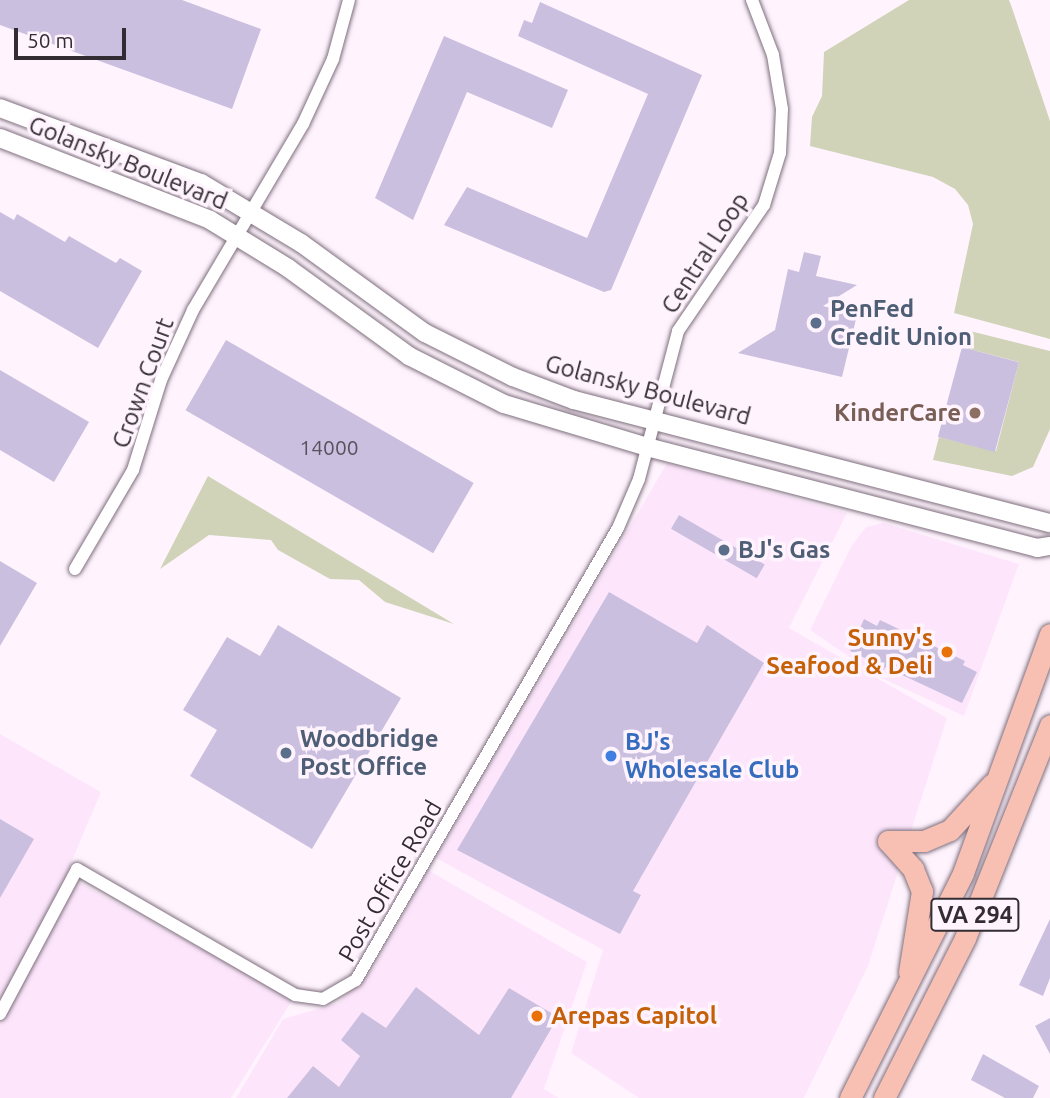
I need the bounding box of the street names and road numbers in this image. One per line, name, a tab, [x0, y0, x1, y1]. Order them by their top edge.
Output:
street label: Golansky Boulevard	[24, 110, 232, 216]
street label: Central Loop	[655, 187, 755, 319]
street label: Crown Court	[106, 314, 180, 452]
street label: Golansky Boulevard	[542, 349, 754, 431]
street label: Post Office Road	[332, 795, 448, 967]
road number: VA 294	[930, 896, 1020, 934]

